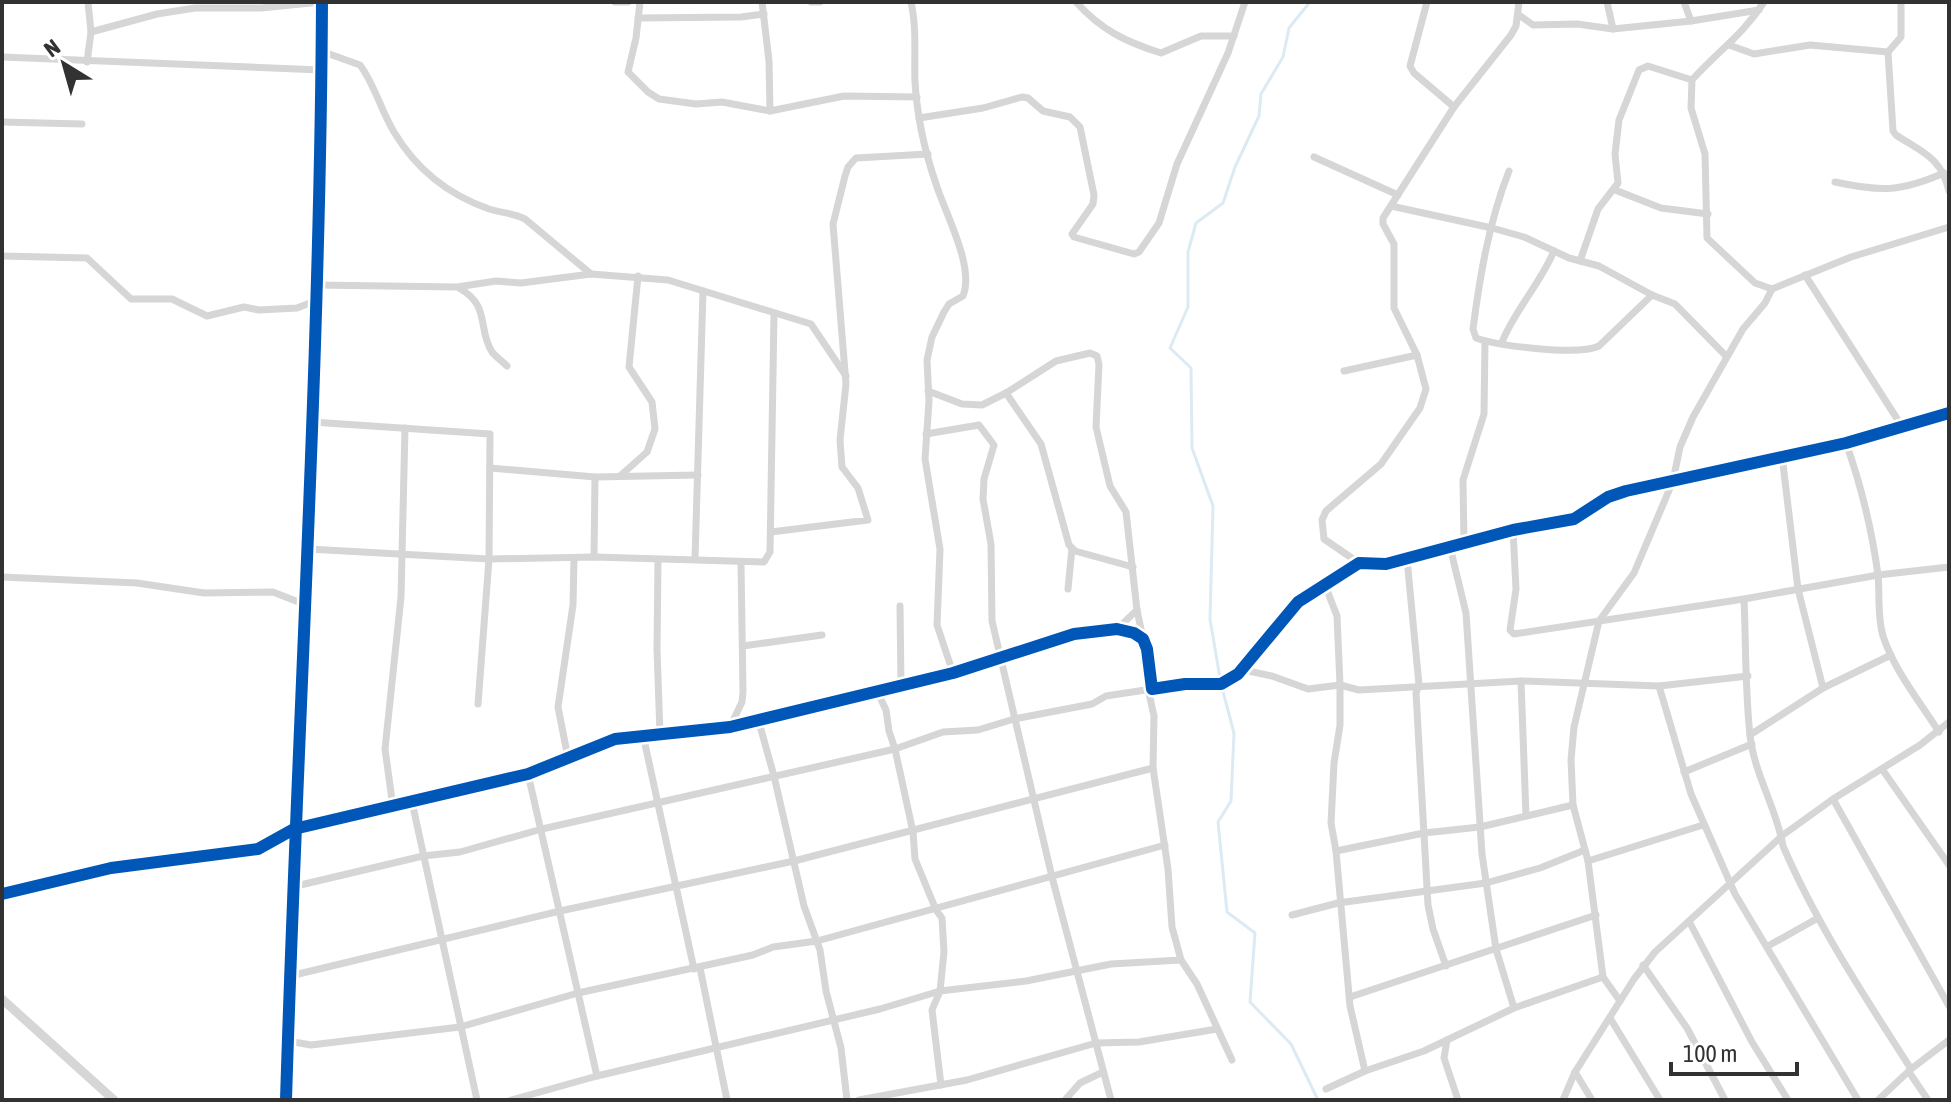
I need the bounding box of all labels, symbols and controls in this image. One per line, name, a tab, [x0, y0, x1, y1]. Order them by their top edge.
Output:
north arrow	[24, 24, 104, 104]
text: N	[39, 34, 65, 62]
scale bar	[1671, 1026, 1797, 1076]
text: 100 m	[1683, 1040, 1737, 1067]

